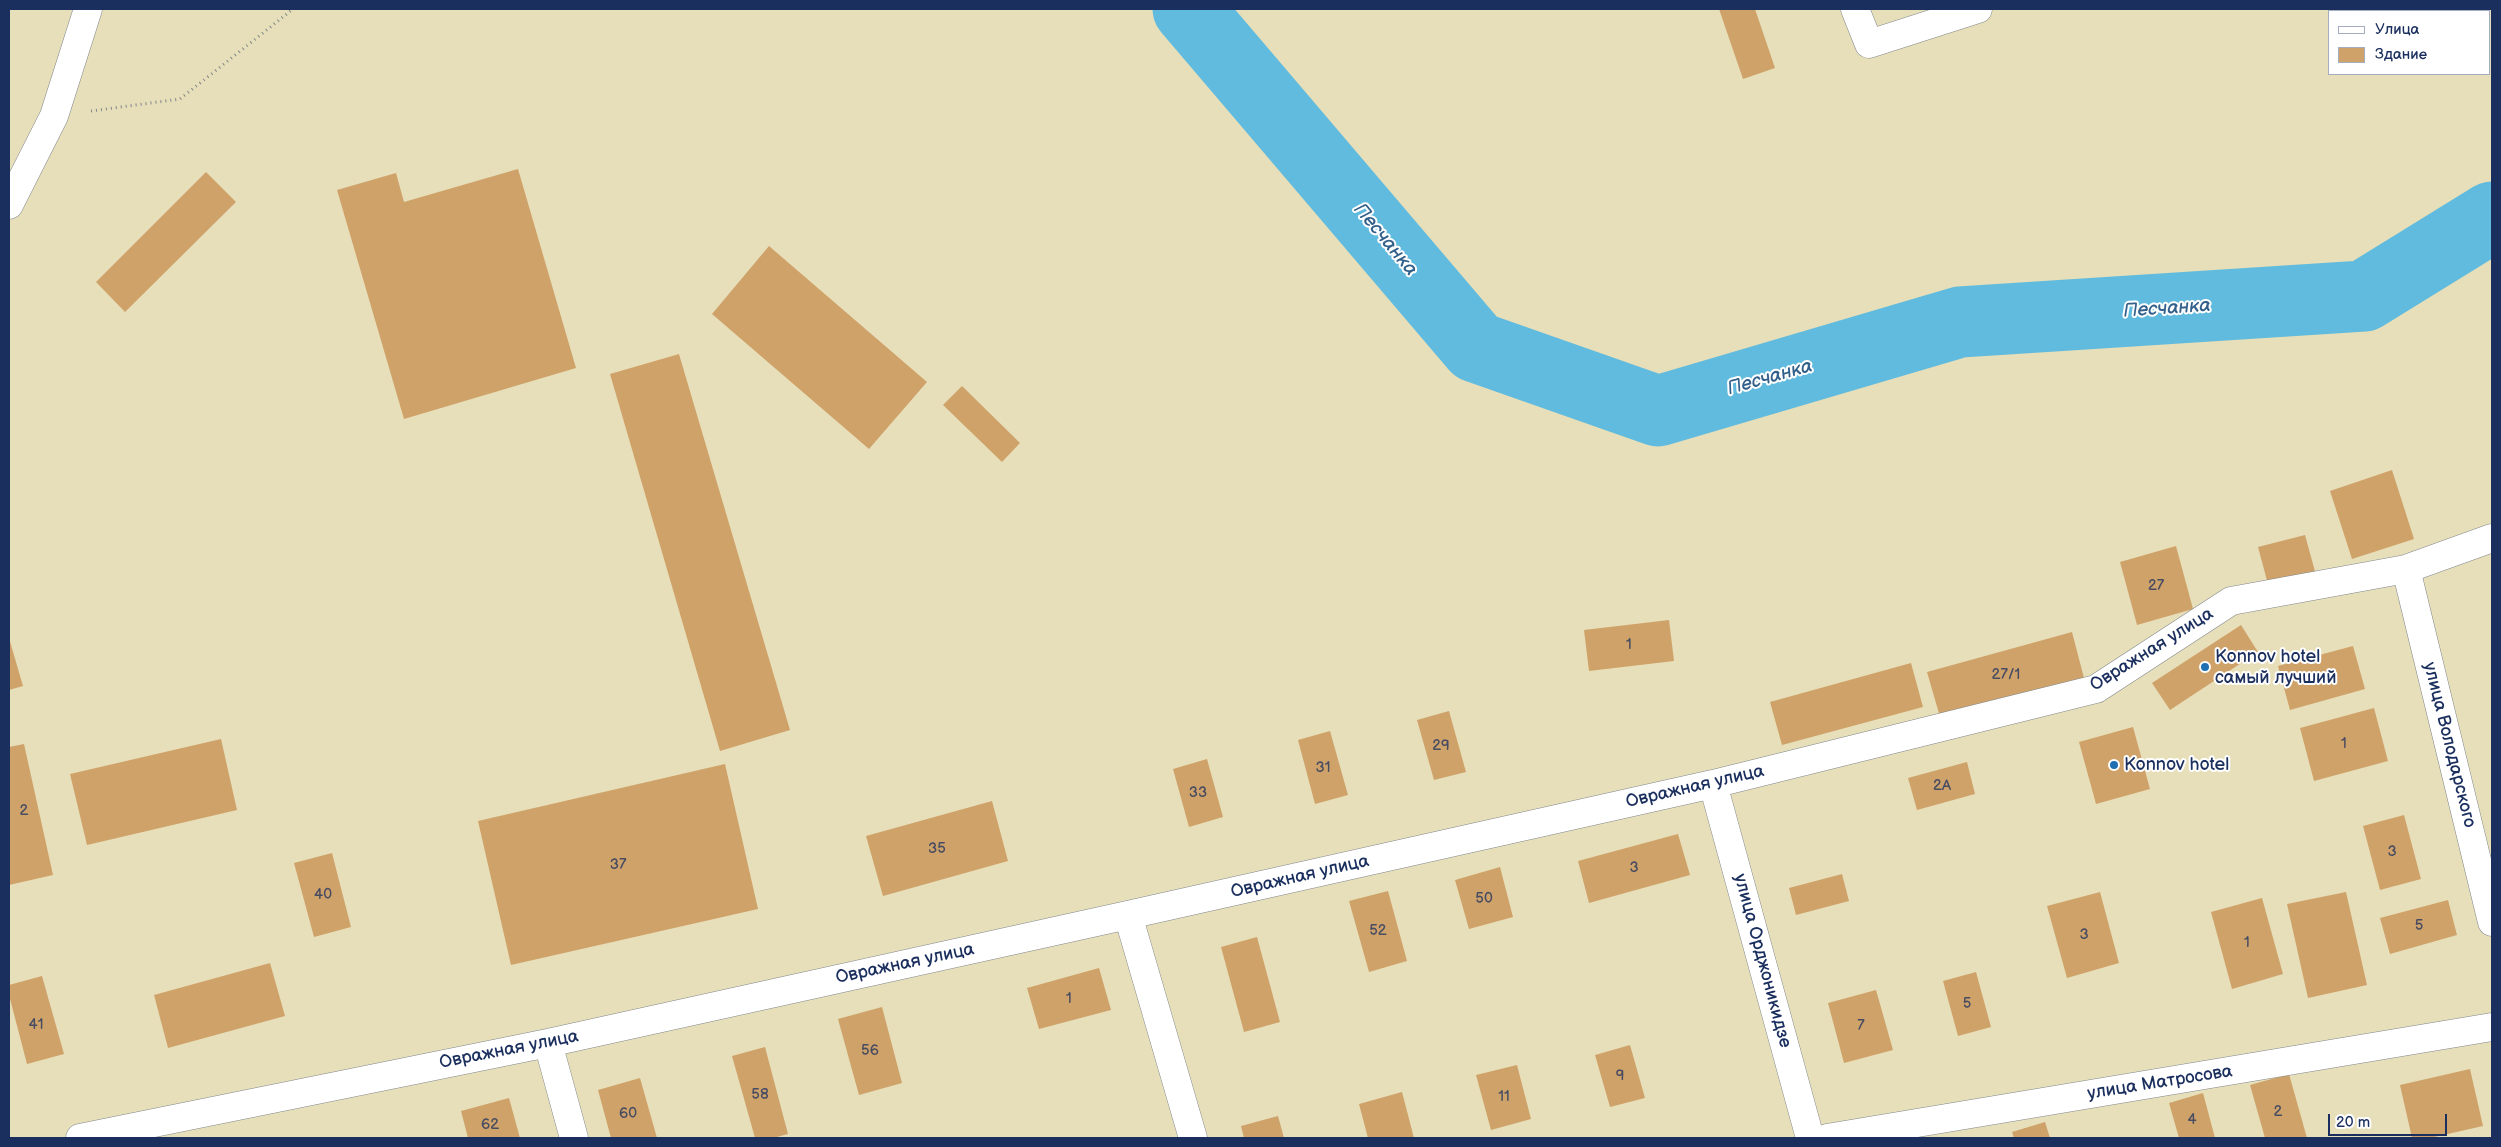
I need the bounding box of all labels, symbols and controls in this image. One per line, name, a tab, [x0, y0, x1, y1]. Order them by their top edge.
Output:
legend	[2328, 10, 2491, 75]
text: Улица	[2375, 20, 2419, 39]
text: Здание	[2375, 45, 2427, 64]
water label: Песчанка	[1348, 199, 1422, 281]
water label: Песчанка	[2123, 295, 2211, 323]
water label: Песчанка	[1725, 355, 1815, 401]
house number: 27	[2148, 577, 2164, 595]
street label: Овражная улица	[2086, 603, 2218, 697]
house number: 1	[1626, 636, 1632, 654]
place label: Konnov hotel самый лучший	[2215, 646, 2336, 689]
street label: улица Володарского	[2418, 660, 2480, 830]
marker: Konnov hotel самый лучший	[2199, 661, 2211, 673]
house number: 27/1	[1992, 666, 2020, 684]
house number: 1	[2341, 735, 2347, 753]
house number: 29	[1432, 737, 1450, 755]
place label: Konnov hotel	[2124, 754, 2229, 776]
house number: 31	[1315, 759, 1331, 777]
marker: Konnov hotel	[2108, 759, 2120, 771]
street label: Овражная улица	[1624, 761, 1766, 813]
house number: 2А	[1933, 777, 1951, 795]
house number: 33	[1189, 784, 1207, 802]
house number: 2	[20, 802, 28, 820]
house number: 35	[928, 840, 946, 858]
house number: 3	[2387, 843, 2397, 861]
street label: Овражная улица	[1229, 851, 1371, 903]
house number: 37	[610, 856, 626, 874]
house number: 3	[1629, 859, 1639, 877]
street label: улица Орджоникидзе	[1728, 872, 1796, 1050]
house number: 40	[314, 886, 332, 904]
house number: 50	[1475, 890, 1493, 908]
house number: 5	[2415, 917, 2423, 935]
house number: 52	[1369, 922, 1387, 940]
house number: 3	[2079, 926, 2089, 944]
house number: 1	[2244, 934, 2250, 952]
street label: Овражная улица	[834, 939, 976, 989]
house number: 1	[1066, 990, 1072, 1008]
house number: 5	[1963, 995, 1971, 1013]
house number: 41	[29, 1016, 43, 1034]
house number: 7	[1857, 1017, 1865, 1035]
street label: Овражная улица	[438, 1026, 580, 1074]
house number: 56	[861, 1042, 879, 1060]
street label: улица Матросова	[2086, 1061, 2234, 1105]
house number: 9	[1616, 1067, 1624, 1085]
house number: 58	[751, 1086, 769, 1104]
house number: 11	[1498, 1088, 1510, 1106]
house number: 2	[2274, 1103, 2282, 1121]
scale bar	[2331, 1104, 2450, 1136]
house number: 60	[619, 1105, 637, 1123]
house number: 4	[2187, 1111, 2197, 1129]
text: 20 m	[2336, 1113, 2370, 1132]
house number: 62	[481, 1116, 499, 1134]

